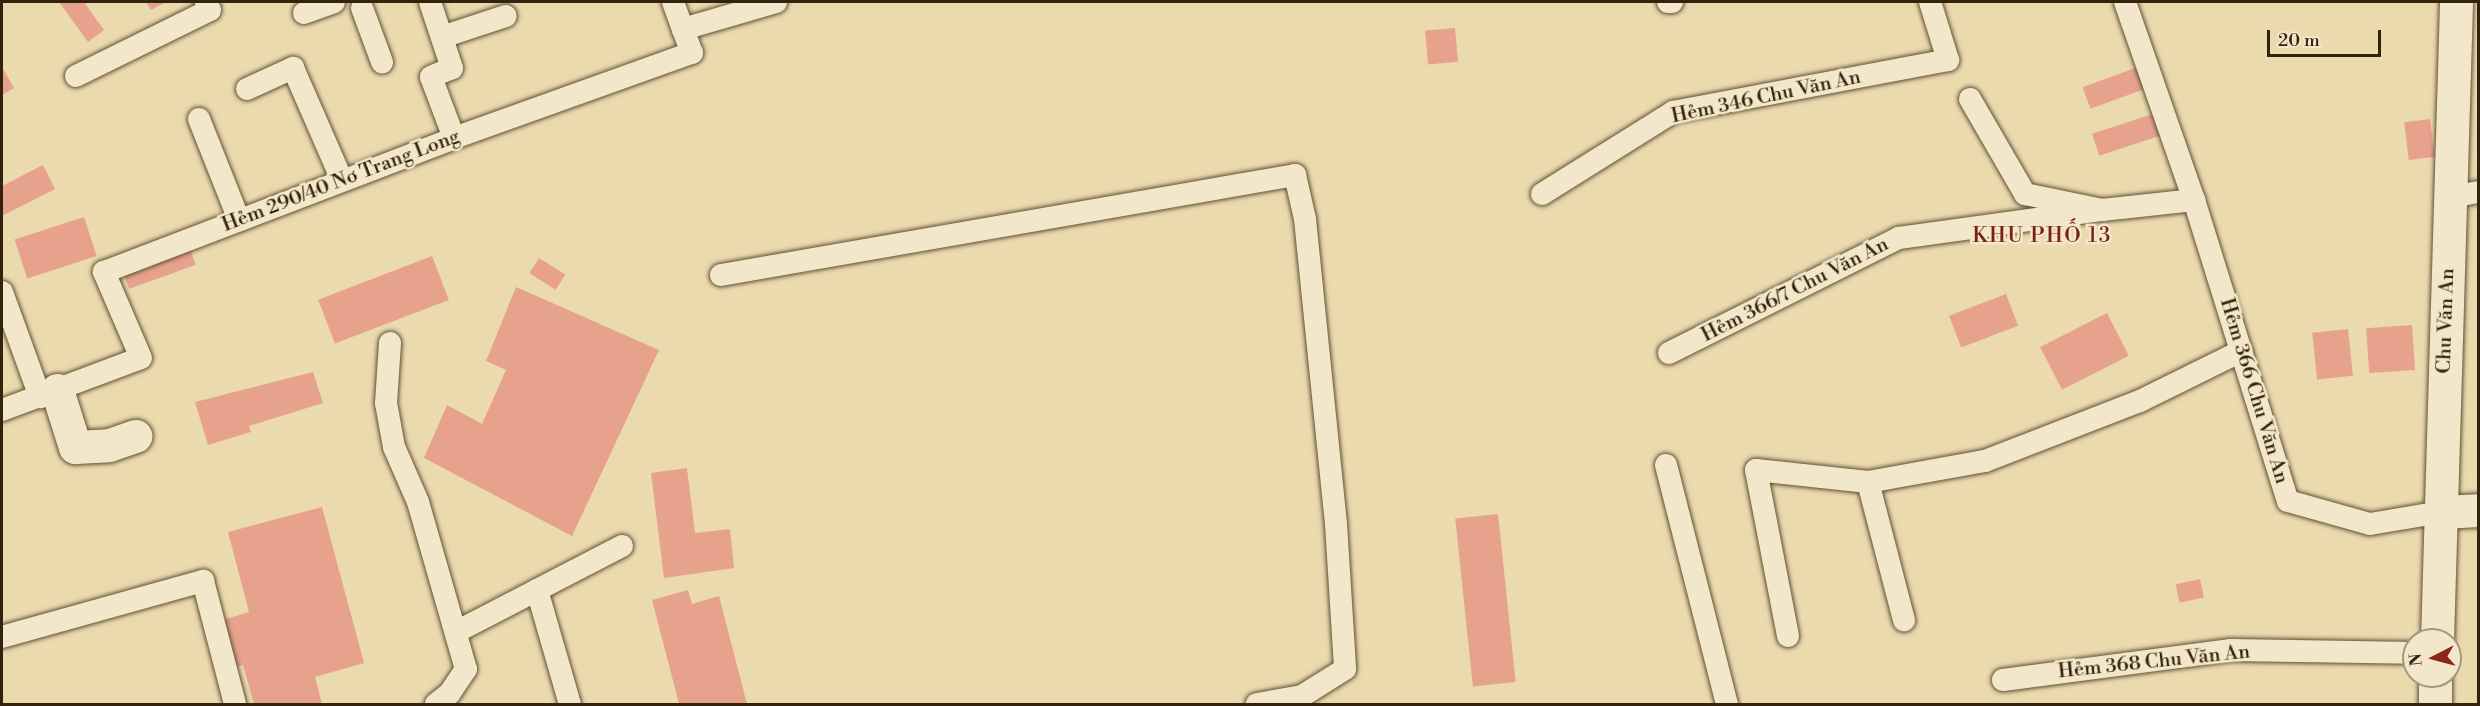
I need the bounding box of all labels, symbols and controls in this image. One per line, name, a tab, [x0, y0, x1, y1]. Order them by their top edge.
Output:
scale bar	[2270, 18, 2384, 56]
text: 20 m	[2278, 29, 2320, 52]
street label: Hẻm 346 Chu Văn An	[1669, 65, 1863, 129]
street label: Hẻm 290/40 Nơ Trang Long	[219, 125, 463, 237]
district label: KHU PHỐ 13	[1972, 223, 2112, 249]
street label: Hẻm 366/7 Chu Văn An	[1698, 232, 1892, 348]
street label: Chu Văn An	[2432, 268, 2460, 374]
street label: Hẻm 366 Chu Văn An	[2214, 295, 2294, 487]
north arrow	[2402, 628, 2462, 688]
street label: Hẻm 368 Chu Văn An	[2057, 640, 2251, 684]
text: N	[2405, 652, 2427, 667]

